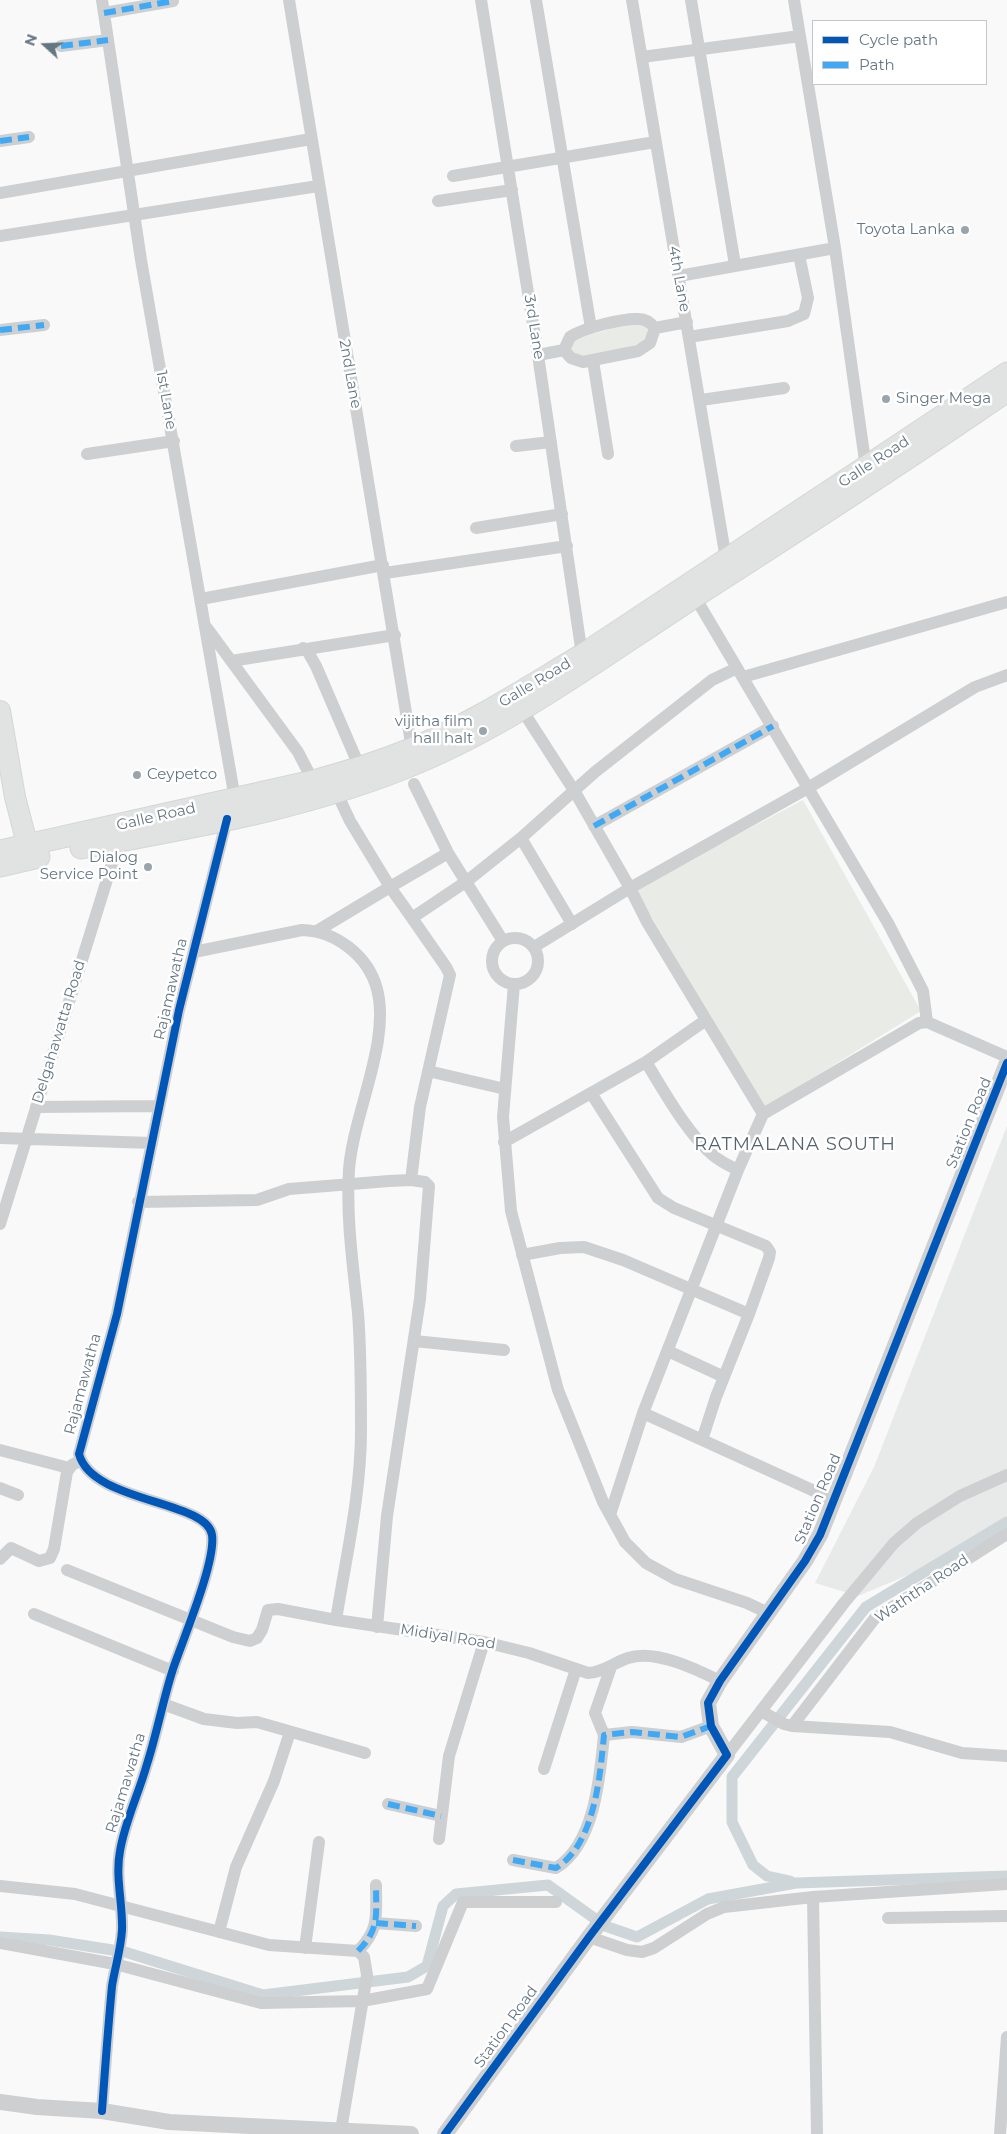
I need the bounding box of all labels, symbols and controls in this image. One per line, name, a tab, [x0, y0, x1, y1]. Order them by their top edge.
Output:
north arrow	[20, 20, 70, 70]
legend	[812, 20, 987, 85]
text: Cycle path	[859, 30, 938, 49]
text: N	[21, 31, 41, 48]
text: Path	[859, 55, 895, 74]
place label: Toyota Lanka	[857, 221, 955, 239]
marker: Toyota Lanka	[959, 224, 971, 236]
street label: 4th Lane	[664, 244, 694, 314]
street label: 3rd Lane	[520, 293, 548, 361]
street label: 2nd Lane	[335, 338, 365, 410]
street label: 1st Lane	[152, 369, 180, 431]
place label: Singer Mega	[896, 390, 991, 408]
marker: Singer Mega	[880, 393, 892, 405]
street label: Galle Road	[835, 432, 913, 492]
street label: Galle Road	[496, 654, 574, 712]
place label: vijitha film hall halt	[395, 713, 473, 748]
marker: vijitha film hall halt	[477, 725, 489, 737]
place label: Ceypetco	[147, 766, 217, 784]
marker: Ceypetco	[131, 769, 143, 781]
street label: Galle Road	[115, 799, 197, 835]
place label: Dialog Service Point	[40, 849, 138, 884]
marker: Dialog Service Point	[142, 861, 154, 873]
street label: Rajamawatha	[151, 936, 191, 1042]
street label: Delgahawatta Road	[29, 958, 89, 1106]
street label: Station Road	[943, 1075, 995, 1171]
district label: RATMALANA SOUTH	[692, 1134, 898, 1156]
street label: Rajamawatha	[61, 1331, 105, 1437]
street label: Station Road	[791, 1451, 845, 1547]
street label: Waththa Road	[872, 1551, 972, 1627]
street label: Midiyal Road	[399, 1621, 497, 1653]
street label: Rajamawatha	[102, 1731, 150, 1835]
street label: Station Road	[470, 1983, 542, 2071]

